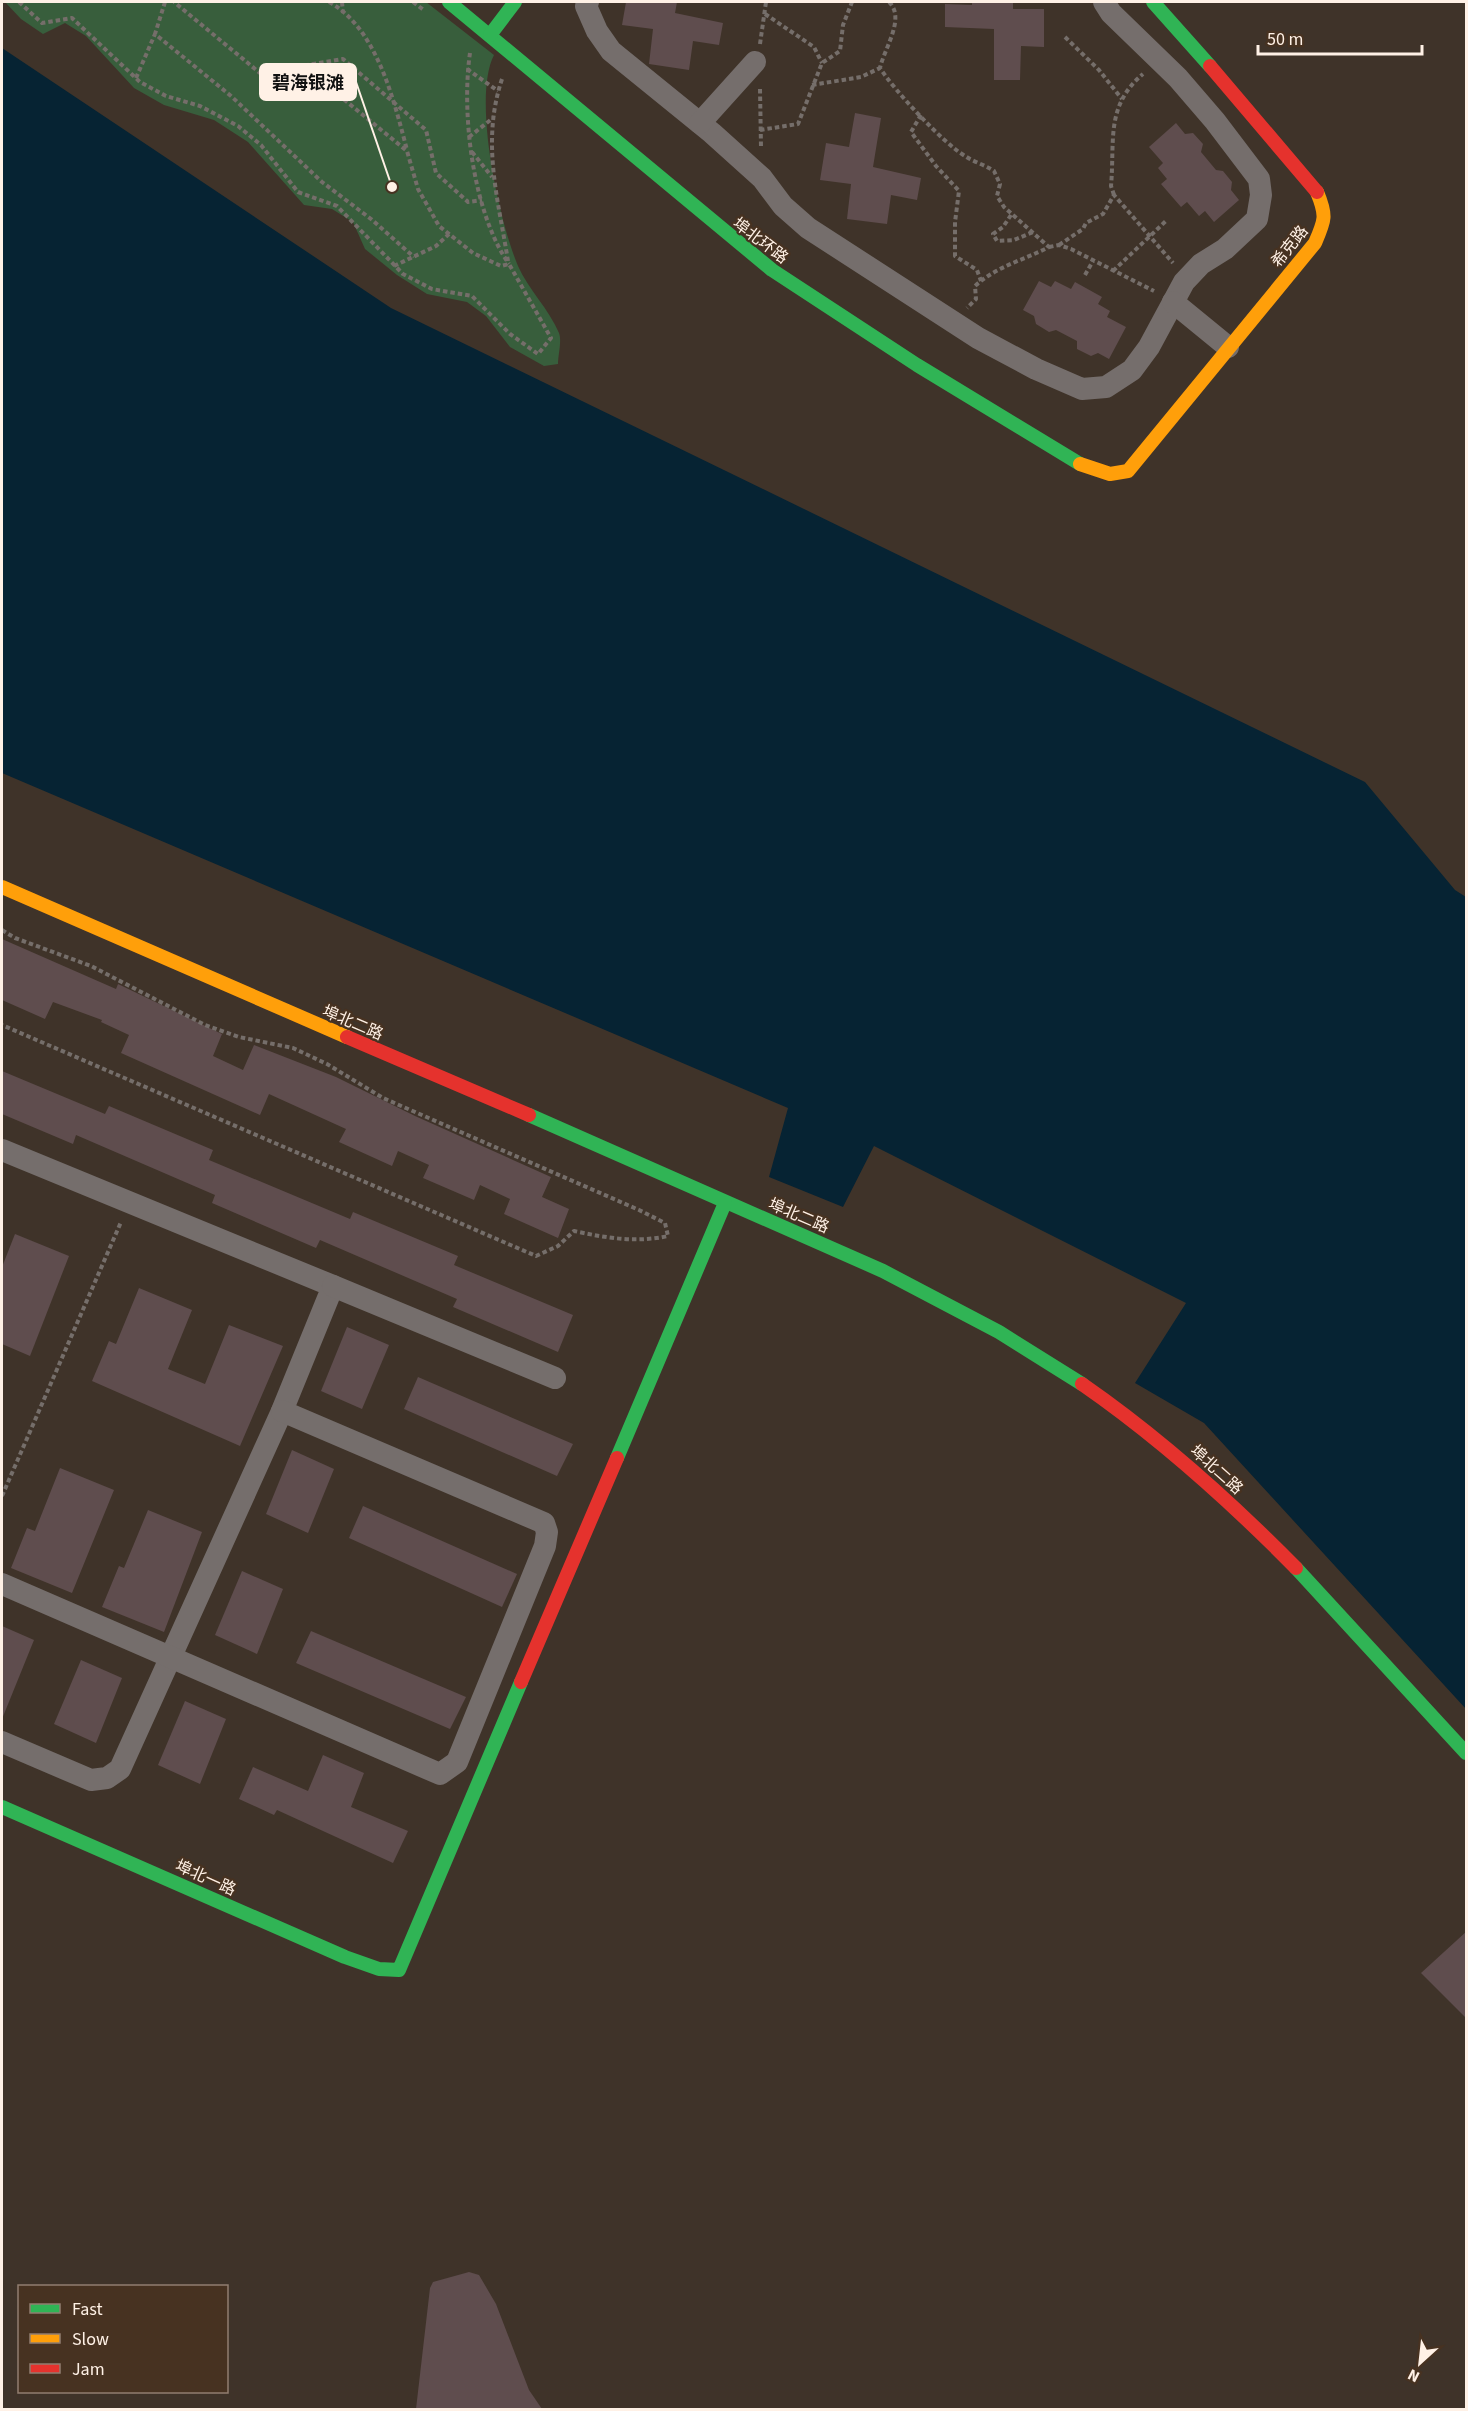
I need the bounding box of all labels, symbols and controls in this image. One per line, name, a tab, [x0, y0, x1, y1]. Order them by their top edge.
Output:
scale bar	[1258, 18, 1422, 56]
text: 50 m	[1267, 27, 1303, 52]
callout: 碧海银滩	[260, 64, 356, 100]
text: 碧海银滩	[272, 71, 344, 96]
street label: 埠北环路	[728, 213, 793, 269]
street label: 希克路	[1266, 221, 1313, 272]
street label: 埠北二路	[319, 1000, 386, 1046]
street label: 埠北二路	[765, 1193, 832, 1239]
street label: 埠北二路	[1185, 1440, 1247, 1499]
street label: 埠北一路	[172, 1855, 239, 1901]
legend	[18, 2285, 228, 2393]
text: Fast	[72, 2297, 103, 2322]
text: Slow	[72, 2327, 109, 2352]
north arrow	[1390, 2333, 1450, 2393]
text: Jam	[72, 2357, 105, 2382]
text: N	[1404, 2363, 1423, 2388]

